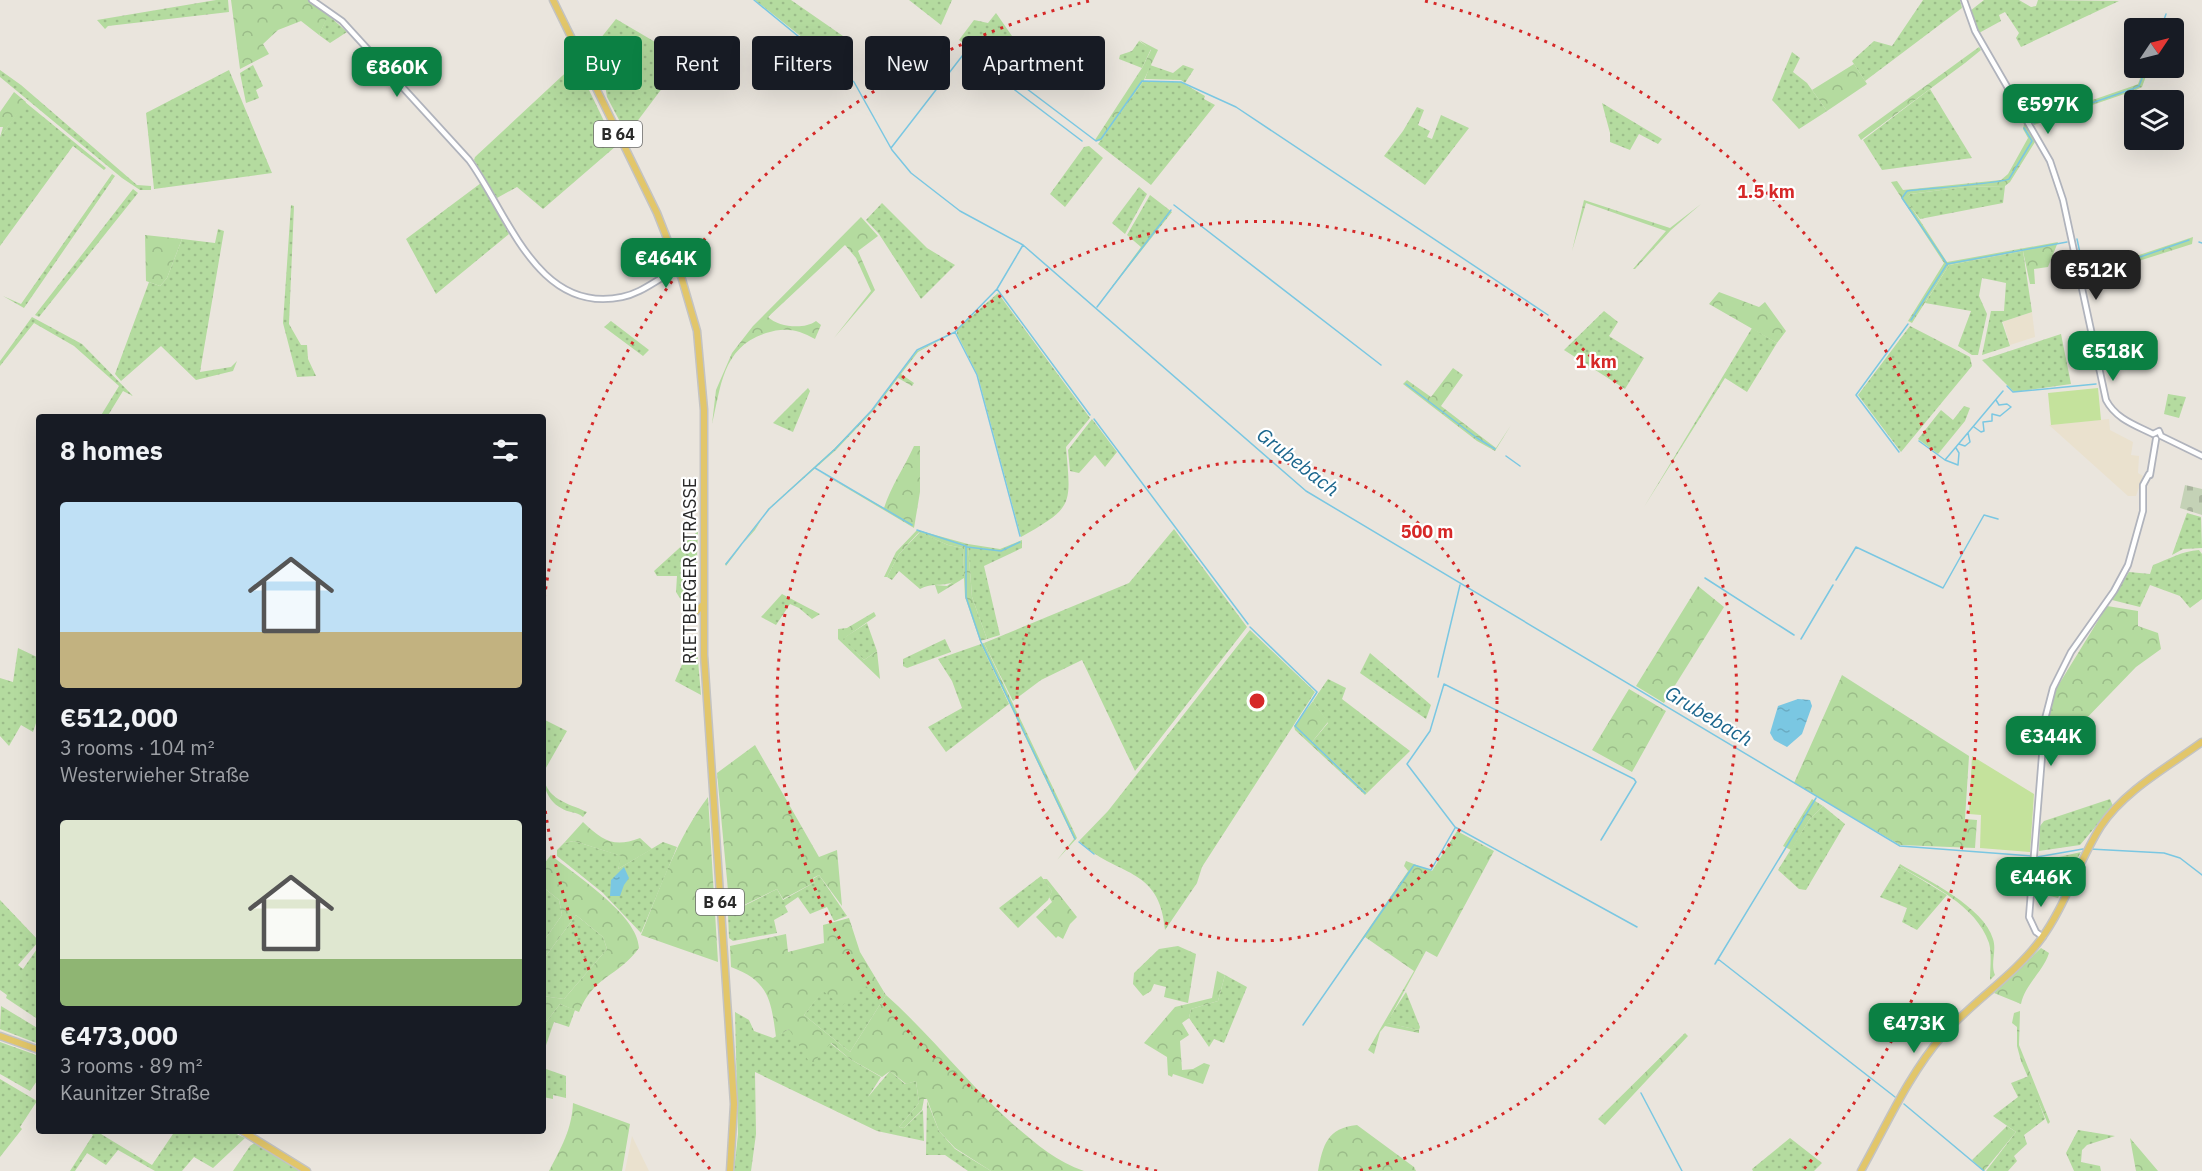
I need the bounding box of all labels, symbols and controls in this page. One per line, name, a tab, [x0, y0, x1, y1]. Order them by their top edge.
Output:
north arrow	[2124, 18, 2184, 78]
map controls	[2124, 18, 2184, 150]
chip: Buy	[564, 36, 642, 90]
chip: Rent	[654, 36, 740, 90]
chip: Filters	[752, 36, 853, 90]
chip: New	[865, 36, 950, 90]
chip: Apartment	[962, 36, 1105, 90]
pin: €860K	[355, 47, 439, 98]
text: €860K	[366, 53, 428, 80]
pin: €597K	[2006, 84, 2090, 135]
text: €597K	[2017, 90, 2079, 117]
button: layers	[2124, 90, 2184, 150]
road number: B 64	[594, 121, 642, 147]
text: 1.5 km	[1737, 180, 1795, 203]
pin: €464K	[624, 238, 708, 289]
text: €464K	[635, 244, 697, 271]
pin: €512K	[2054, 250, 2138, 301]
text: €512K	[2065, 256, 2127, 283]
pin: €518K	[2071, 331, 2155, 382]
text: €518K	[2082, 337, 2144, 364]
text: 1 km	[1575, 350, 1617, 373]
water label: Grubebach	[1252, 421, 1345, 502]
text: 8 homes	[60, 433, 163, 467]
icon: filters	[489, 434, 522, 467]
street label: RIETBERGER STRASSE	[678, 478, 701, 664]
text: 500 m	[1401, 520, 1453, 543]
icon: home	[237, 541, 345, 649]
water label: Grubebach	[1660, 679, 1758, 752]
centre of rings	[1247, 691, 1267, 711]
text: €512,000	[60, 700, 178, 734]
pin: €344K	[2009, 716, 2093, 767]
text: €344K	[2020, 722, 2082, 749]
text: 3 rooms · 104 m²	[60, 734, 215, 761]
text: Westerwieher Straße	[60, 761, 250, 788]
pin: €446K	[1999, 857, 2083, 908]
icon: home	[237, 859, 345, 967]
text: €446K	[2010, 863, 2072, 890]
road number: B 64	[696, 889, 744, 915]
pin: €473K	[1872, 1003, 1956, 1054]
text: €473K	[1883, 1009, 1945, 1036]
text: €473,000	[60, 1018, 178, 1052]
text: 3 rooms · 89 m²	[60, 1052, 203, 1079]
text: Kaunitzer Straße	[60, 1079, 210, 1106]

